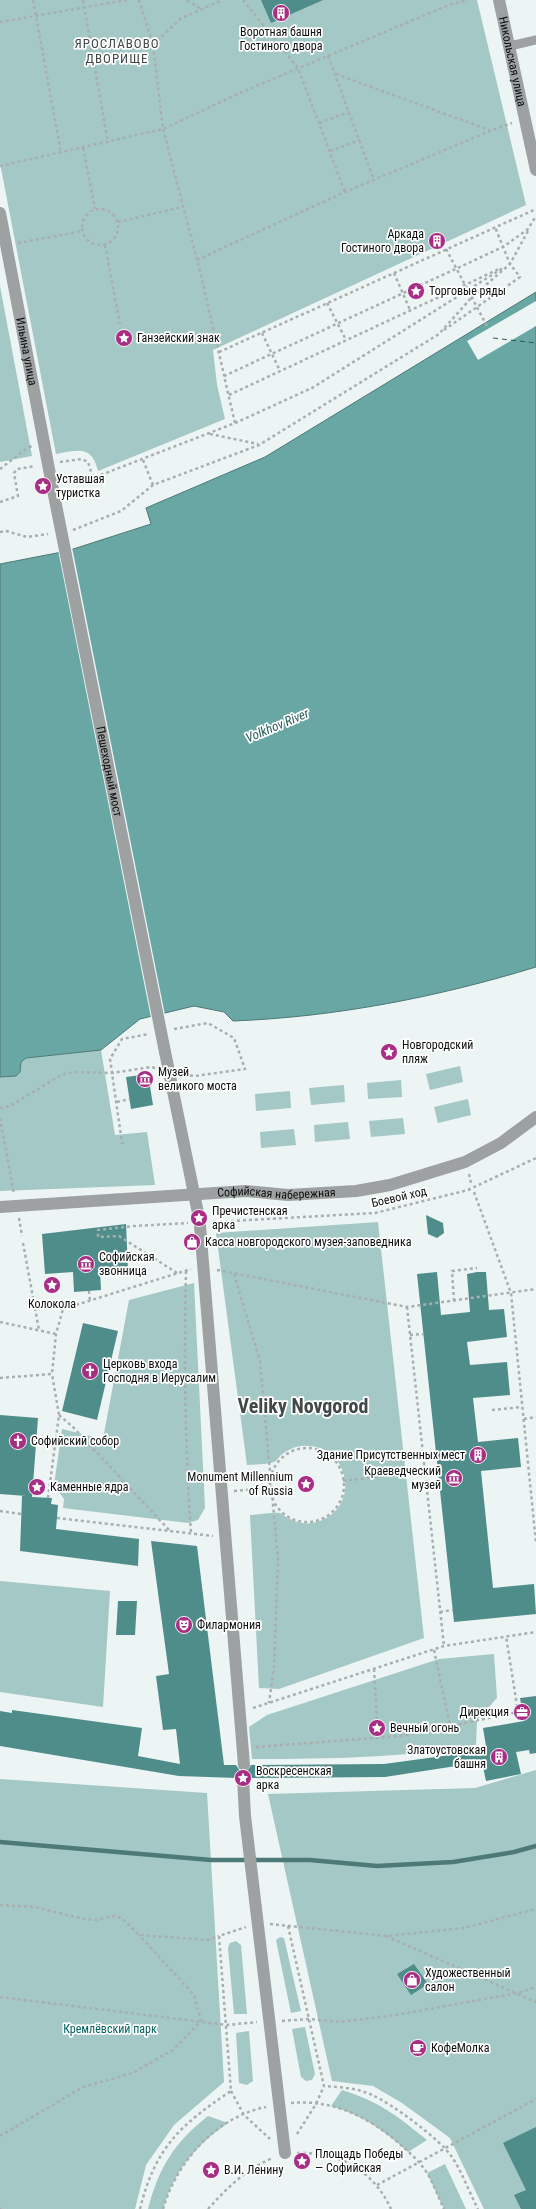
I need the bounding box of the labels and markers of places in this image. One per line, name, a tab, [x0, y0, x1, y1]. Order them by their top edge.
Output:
building icon: Воротная башня Гостиного двора	[271, 3, 291, 23]
place label: Воротная башня Гостиного двора	[240, 25, 323, 53]
place label: Аркада Гостиного двора	[341, 227, 424, 255]
building icon: Аркада Гостиного двора	[427, 231, 447, 251]
place icon: Торговые ряды	[406, 281, 426, 301]
place label: Торговые ряды	[429, 284, 506, 298]
place icon: Ганзейский знак	[114, 328, 134, 348]
place label: Ганзейский знак	[137, 331, 220, 345]
place label: Уставшая туристка	[56, 472, 105, 500]
place icon: Уставшая туристка	[33, 476, 53, 496]
place label: Новгородский пляж	[402, 1038, 473, 1066]
place icon: Новгородский пляж	[379, 1042, 399, 1062]
place label: Музей великого моста	[158, 1065, 237, 1093]
museum icon: Музей великого моста	[135, 1069, 155, 1089]
place label: Пречистенская арка	[212, 1204, 288, 1232]
place icon: Пречистенская арка	[189, 1208, 209, 1228]
shop icon: Касса новгородского музея-заповедника	[182, 1232, 202, 1252]
place label: Касса новгородского музея-заповедника	[205, 1235, 412, 1249]
place label: Софийская звонница	[99, 1250, 154, 1278]
museum icon: Софийская звонница	[76, 1254, 96, 1274]
place icon: Колокола	[42, 1275, 62, 1295]
place label: Колокола	[28, 1297, 76, 1311]
place label: Церковь входа Господня в Иерусалим	[103, 1357, 216, 1385]
church icon: Церковь входа Господня в Иерусалим	[80, 1361, 100, 1381]
church icon: Софийский собор	[8, 1431, 28, 1451]
place label: Софийский собор	[31, 1434, 119, 1448]
building icon: Здание Присутственных мест	[468, 1445, 488, 1465]
place label: Здание Присутственных мест	[317, 1448, 465, 1462]
place label: Краеведческий музей	[364, 1464, 441, 1492]
museum icon: Краеведческий музей	[444, 1468, 464, 1488]
place label: Monument Millennium of Russia	[187, 1470, 293, 1498]
place icon: Monument Millennium of Russia	[296, 1474, 316, 1494]
place icon: Каменные ядра	[27, 1477, 47, 1497]
place label: Каменные ядра	[50, 1480, 129, 1494]
theatre icon: Филармония	[174, 1615, 194, 1635]
place label: Филармония	[197, 1618, 261, 1632]
office icon: Дирекция	[512, 1702, 532, 1722]
place label: Дирекция	[459, 1705, 509, 1719]
place icon: Вечный огонь	[367, 1718, 387, 1738]
place label: Вечный огонь	[390, 1721, 460, 1735]
place label: Златоустовская башня	[407, 1743, 486, 1771]
building icon: Златоустовская башня	[489, 1747, 509, 1767]
place label: Воскресенская арка	[256, 1764, 332, 1792]
place icon: Воскресенская арка	[233, 1768, 253, 1788]
place label: Художественный салон	[425, 1966, 511, 1994]
shop icon: Художественный салон	[402, 1970, 422, 1990]
cafe icon: КофеМолка	[408, 2038, 428, 2058]
place label: КофеМолка	[431, 2041, 490, 2055]
place label: Площадь Победы — Софийская	[315, 2147, 403, 2175]
place icon: Площадь Победы — Софийская	[292, 2151, 312, 2171]
place icon: В.И. Ленину	[201, 2160, 221, 2180]
place label: В.И. Ленину	[224, 2163, 283, 2177]

